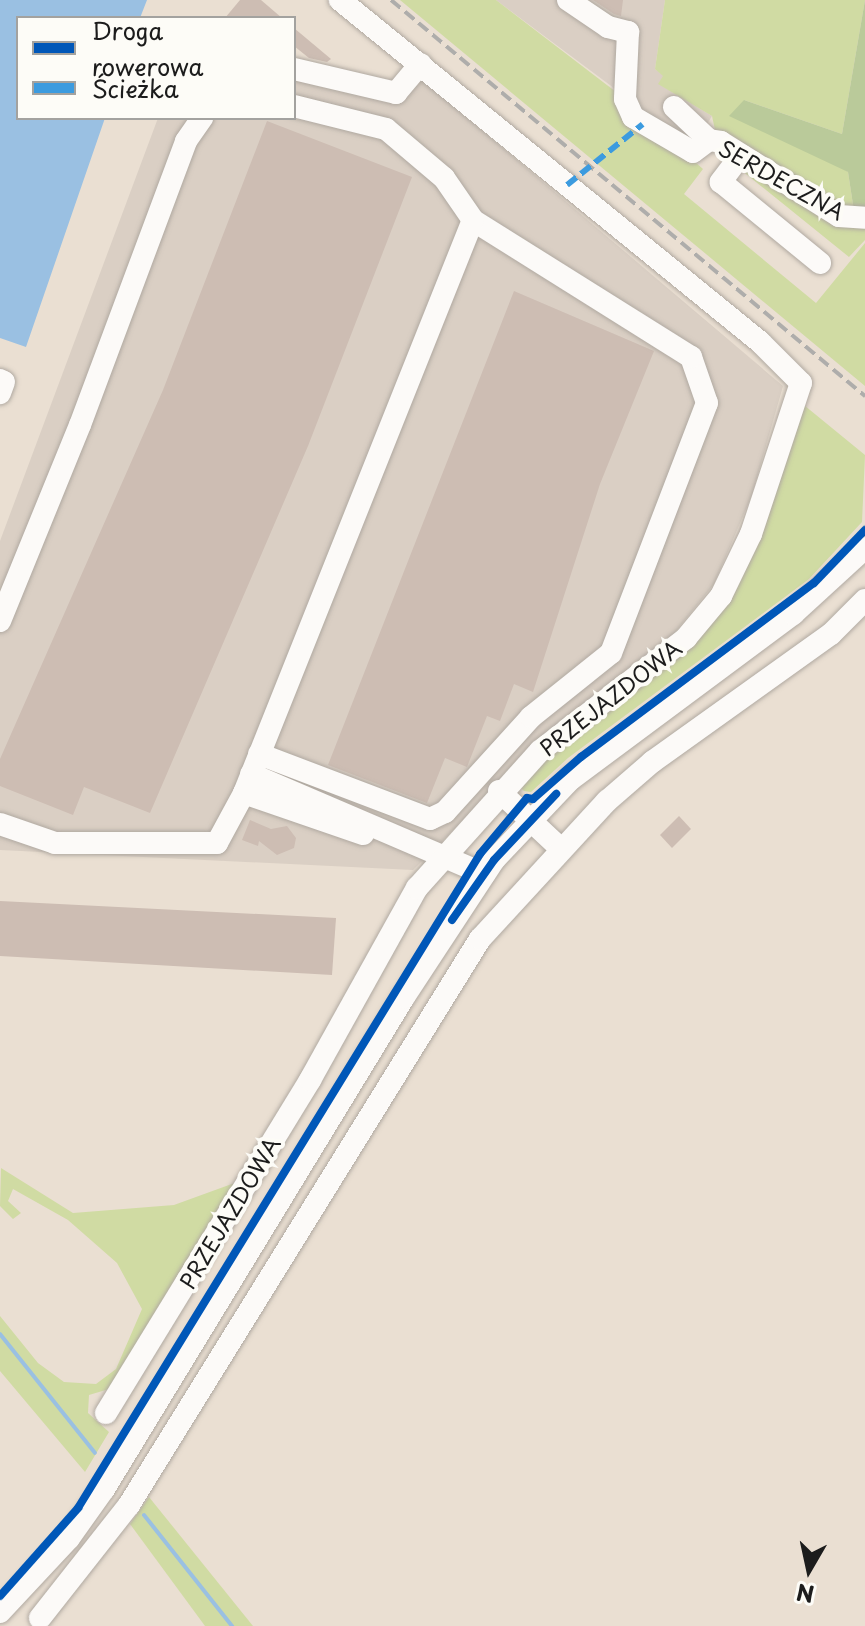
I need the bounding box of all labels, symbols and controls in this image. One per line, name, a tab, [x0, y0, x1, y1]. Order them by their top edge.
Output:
text: Droga rowerowa	[92, 12, 203, 84]
legend	[16, 16, 296, 120]
text: Ścieżka	[92, 70, 179, 106]
street label: SERDECZNA	[715, 134, 849, 224]
street label: PRZEJAZDOWA	[534, 633, 686, 761]
street label: PRZEJAZDOWA	[173, 1131, 285, 1293]
north arrow	[769, 1530, 849, 1610]
text: N	[794, 1577, 816, 1612]

